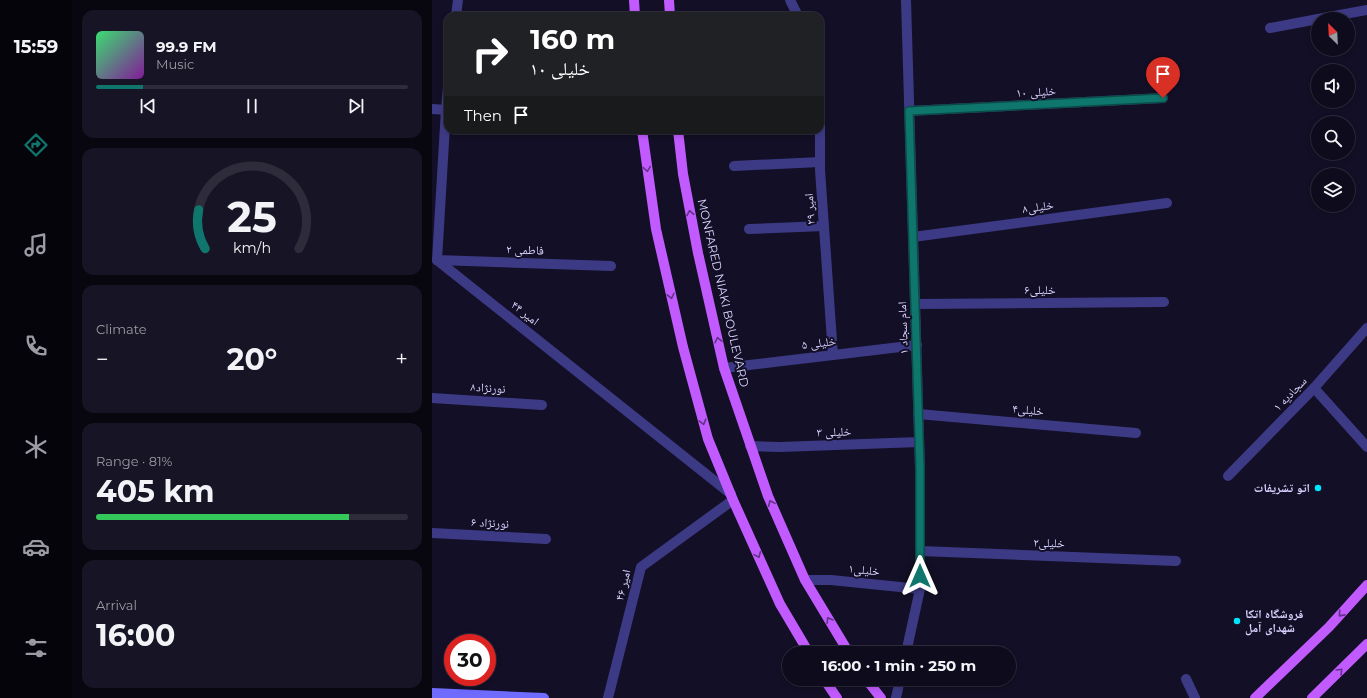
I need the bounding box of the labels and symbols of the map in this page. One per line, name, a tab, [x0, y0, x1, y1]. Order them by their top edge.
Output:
north arrow	[1311, 12, 1355, 56]
pin	[1146, 57, 1180, 98]
street label: خلیلی ۱۰	[1016, 83, 1057, 100]
one-way arrow	[642, 166, 651, 172]
street label: امیر ۲۹	[801, 193, 818, 225]
street label: MONFARED NIAKI BOULEVARD	[694, 197, 753, 389]
street label: خلیلی۸	[1021, 197, 1055, 216]
one-way arrow	[687, 210, 695, 216]
street label: فاطمی ۲	[506, 241, 544, 258]
street label: خلیلی۶	[1024, 282, 1056, 297]
one-way arrow	[667, 293, 675, 299]
street label: امیر ۴۴	[508, 297, 542, 328]
street label: امام سجاد ۱	[894, 301, 912, 355]
street label: خلیلی ۵	[801, 333, 837, 352]
one-way arrow	[714, 337, 722, 343]
street label: سجادیه ۱	[1270, 373, 1310, 414]
street label: نورنژاد۸	[470, 379, 506, 396]
street label: خلیلی۴	[1012, 401, 1045, 419]
one-way arrow	[699, 419, 707, 425]
street label: خلیلی ۳	[816, 423, 852, 440]
place label: اتو تشریفات	[1254, 480, 1310, 495]
marker: اتو تشریفات	[1313, 483, 1323, 493]
one-way arrow	[768, 500, 776, 508]
street label: نورنژاد ۶	[471, 514, 509, 531]
street label: خلیلی۲	[1033, 534, 1065, 551]
one-way arrow	[753, 551, 761, 559]
position arrow	[899, 555, 941, 597]
street label: خلیلی۱	[848, 560, 881, 579]
street label: امیر ۴۶	[611, 568, 634, 602]
place label: فروشگاه اتکا شهدای آمل	[1245, 606, 1303, 636]
one-way arrow	[1338, 609, 1346, 617]
marker: فروشگاه اتکا شهدای آمل	[1232, 616, 1242, 626]
one-way arrow	[826, 617, 834, 624]
speed limit sign: 30	[444, 634, 496, 686]
one-way arrow	[1335, 668, 1343, 676]

